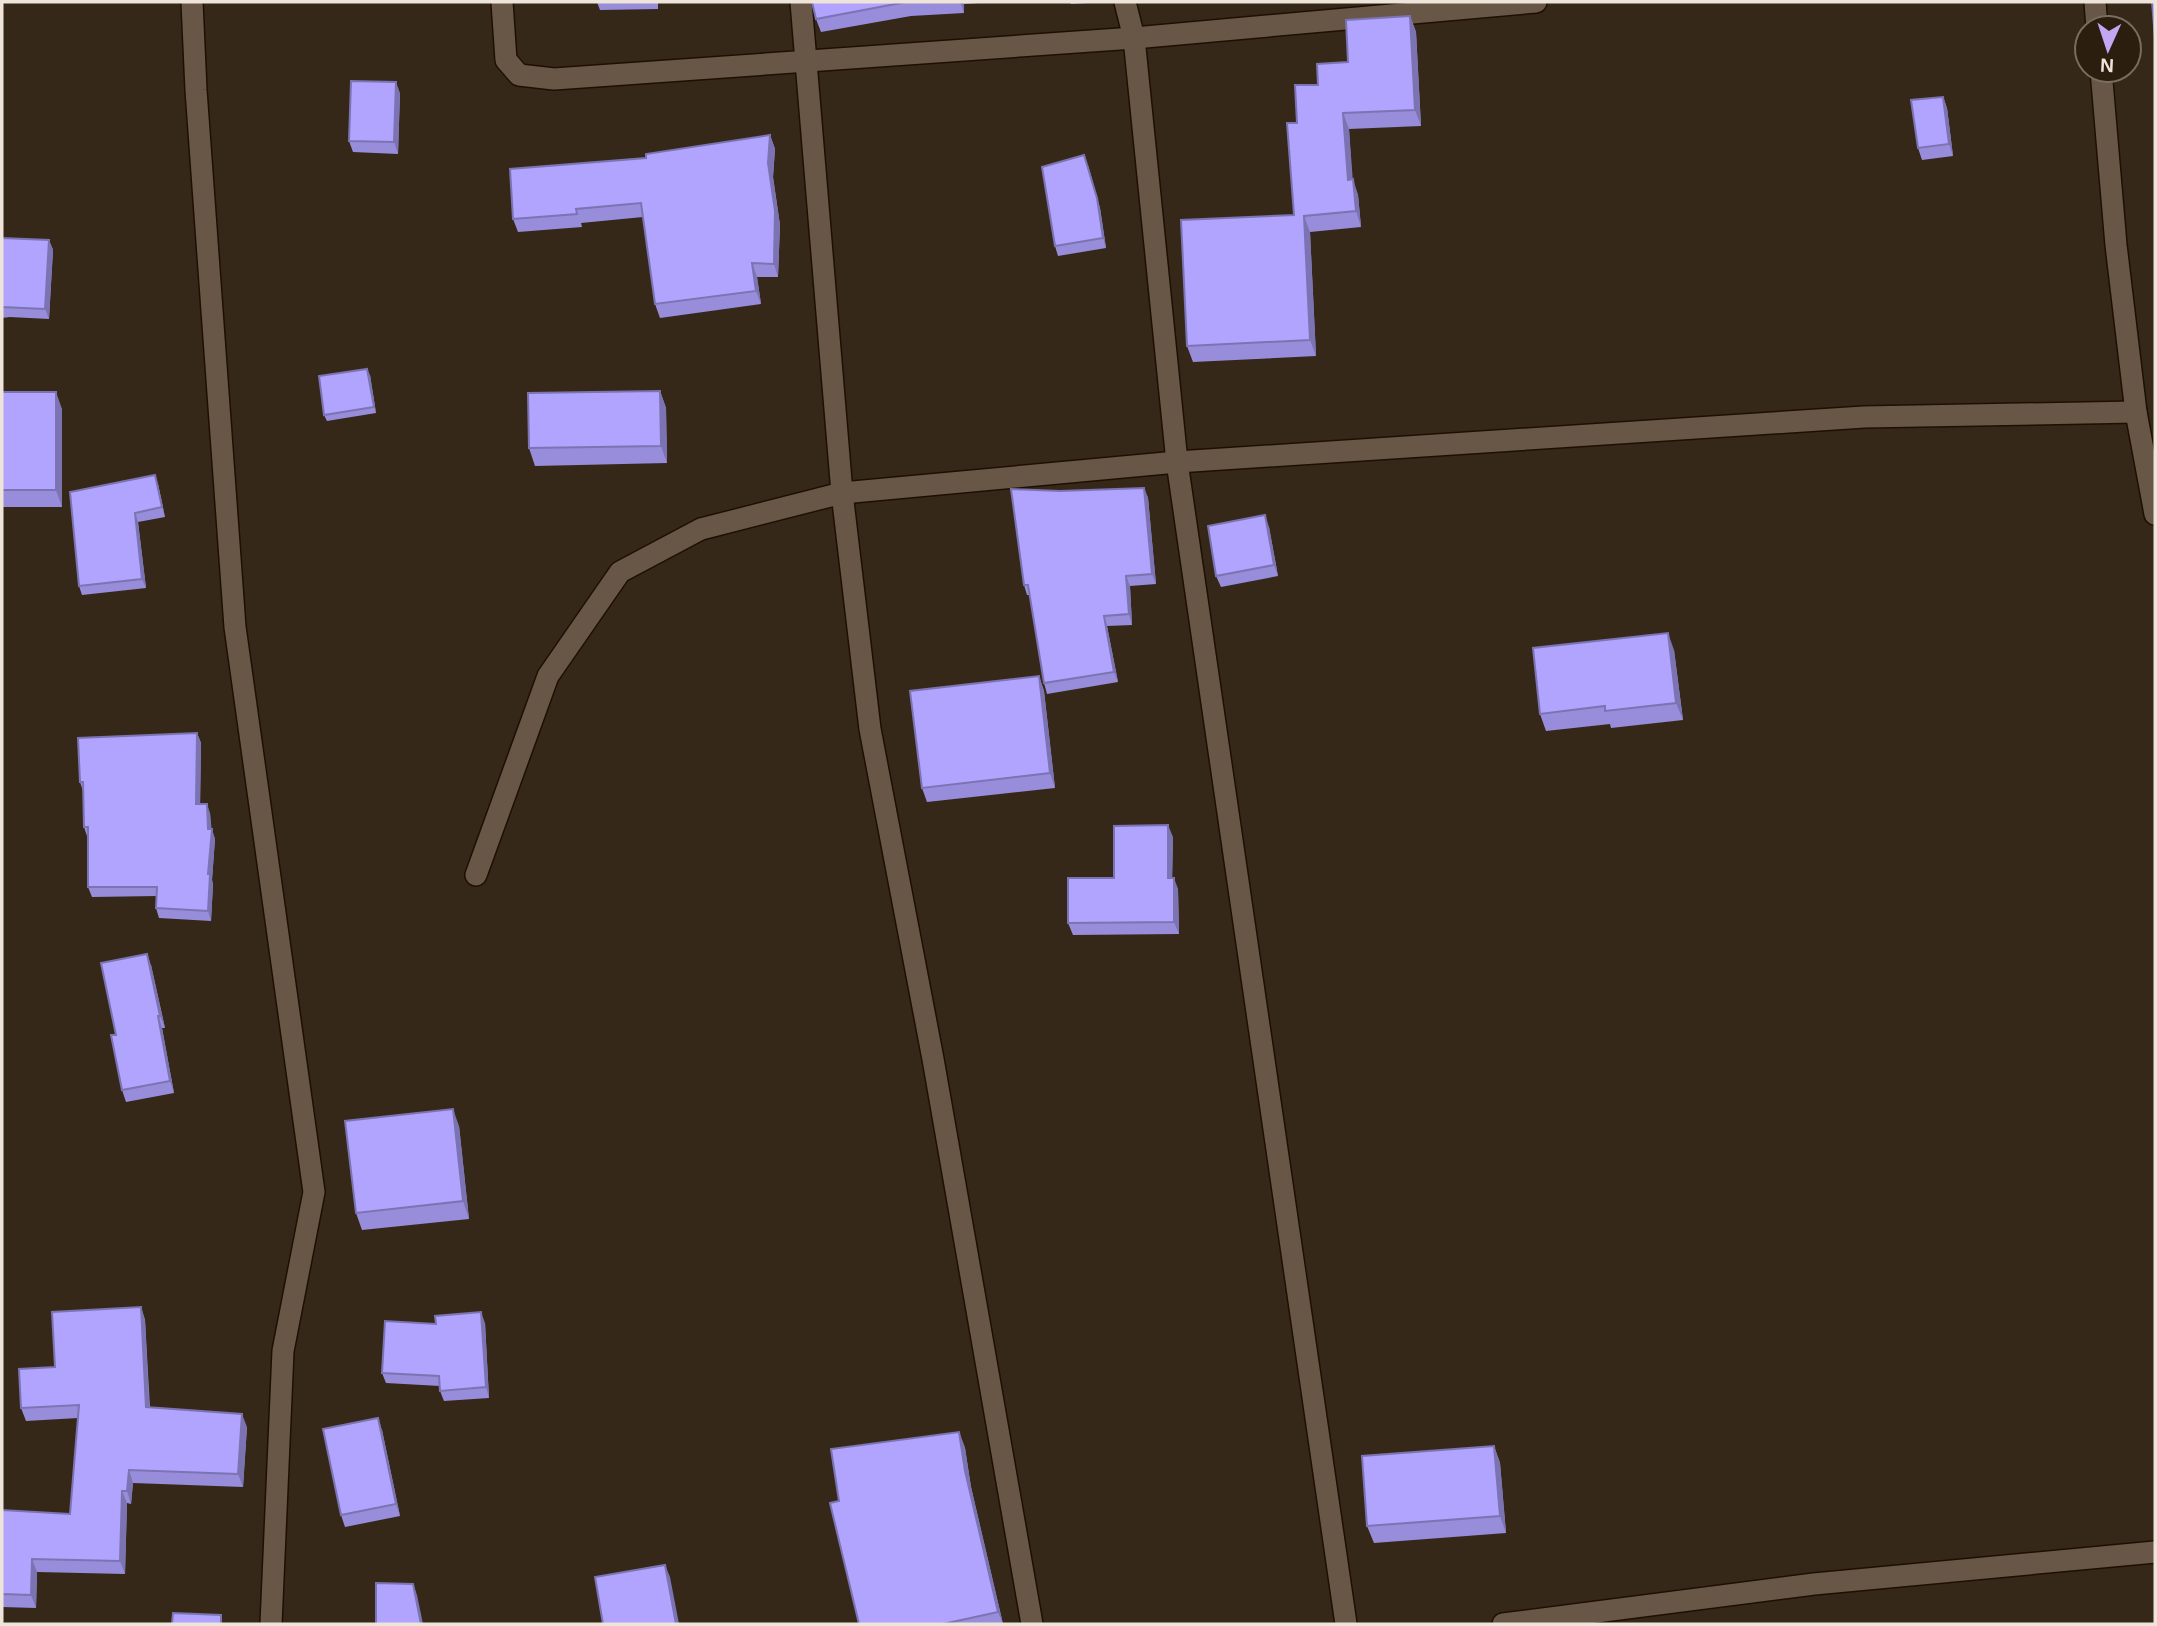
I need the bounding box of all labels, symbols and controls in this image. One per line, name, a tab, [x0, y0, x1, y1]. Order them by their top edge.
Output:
north arrow	[2073, 14, 2143, 84]
text: N	[2100, 55, 2115, 76]

